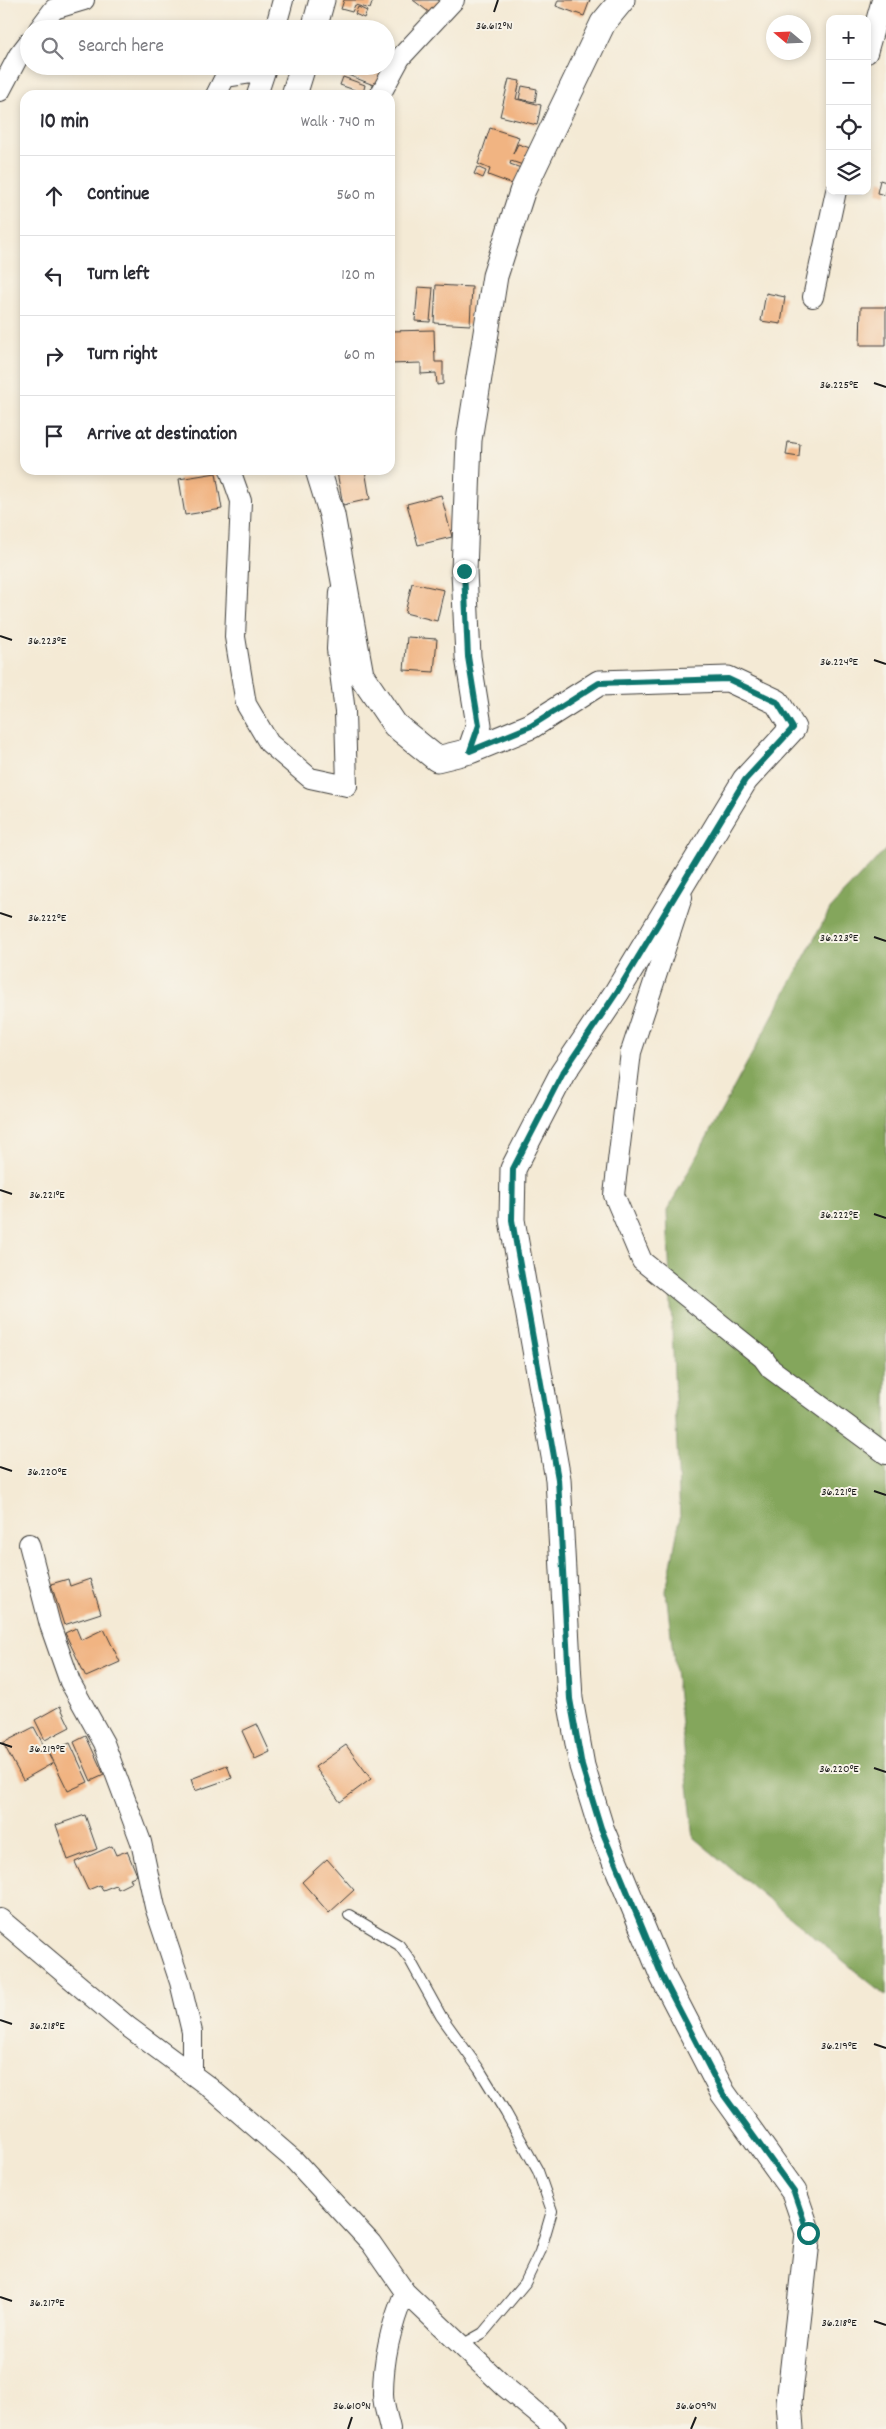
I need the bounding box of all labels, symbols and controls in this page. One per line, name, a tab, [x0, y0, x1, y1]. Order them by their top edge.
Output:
north arrow	[766, 15, 811, 60]
map controls	[826, 15, 871, 195]
button: +	[826, 15, 871, 60]
text: 36.612°N	[476, 18, 512, 35]
search box	[20, 20, 395, 75]
icon: search	[38, 34, 66, 62]
text: Search here	[78, 34, 164, 61]
button: −	[826, 60, 871, 105]
button: locate	[826, 105, 871, 150]
text: 10 min	[40, 108, 89, 138]
text: Walk · 740 m	[301, 111, 375, 134]
button: layers	[826, 150, 871, 195]
icon: ahead	[40, 182, 68, 210]
text: Continue	[87, 182, 149, 209]
text: 560 m	[336, 184, 375, 207]
icon: left	[40, 262, 68, 290]
text: Turn left	[87, 262, 150, 289]
text: 120 m	[341, 264, 375, 287]
icon: right	[40, 342, 68, 370]
text: Turn right	[87, 342, 158, 369]
text: 60 m	[344, 344, 375, 367]
text: 36.225°E	[820, 377, 859, 394]
icon: arrive	[40, 422, 68, 450]
text: Arrive at destination	[87, 422, 237, 449]
route end	[453, 560, 476, 583]
text: 36.223°E	[28, 633, 67, 650]
text: 36.224°E	[820, 654, 859, 671]
text: 36.222°E	[28, 910, 67, 927]
text: 36.223°E	[820, 930, 859, 947]
text: 36.221°E	[29, 1187, 65, 1204]
text: 36.222°E	[820, 1207, 859, 1224]
text: 36.220°E	[27, 1464, 67, 1481]
text: 36.221°E	[821, 1484, 857, 1501]
text: 36.219°E	[29, 1741, 65, 1758]
text: 36.220°E	[819, 1761, 859, 1778]
text: 36.218°E	[29, 2018, 65, 2035]
text: 36.219°E	[821, 2038, 857, 2055]
route start	[797, 2222, 820, 2245]
text: 36.217°E	[30, 2295, 65, 2312]
text: 36.218°E	[821, 2315, 857, 2332]
text: 36.610°N	[333, 2398, 371, 2415]
text: 36.609°N	[676, 2398, 717, 2415]

